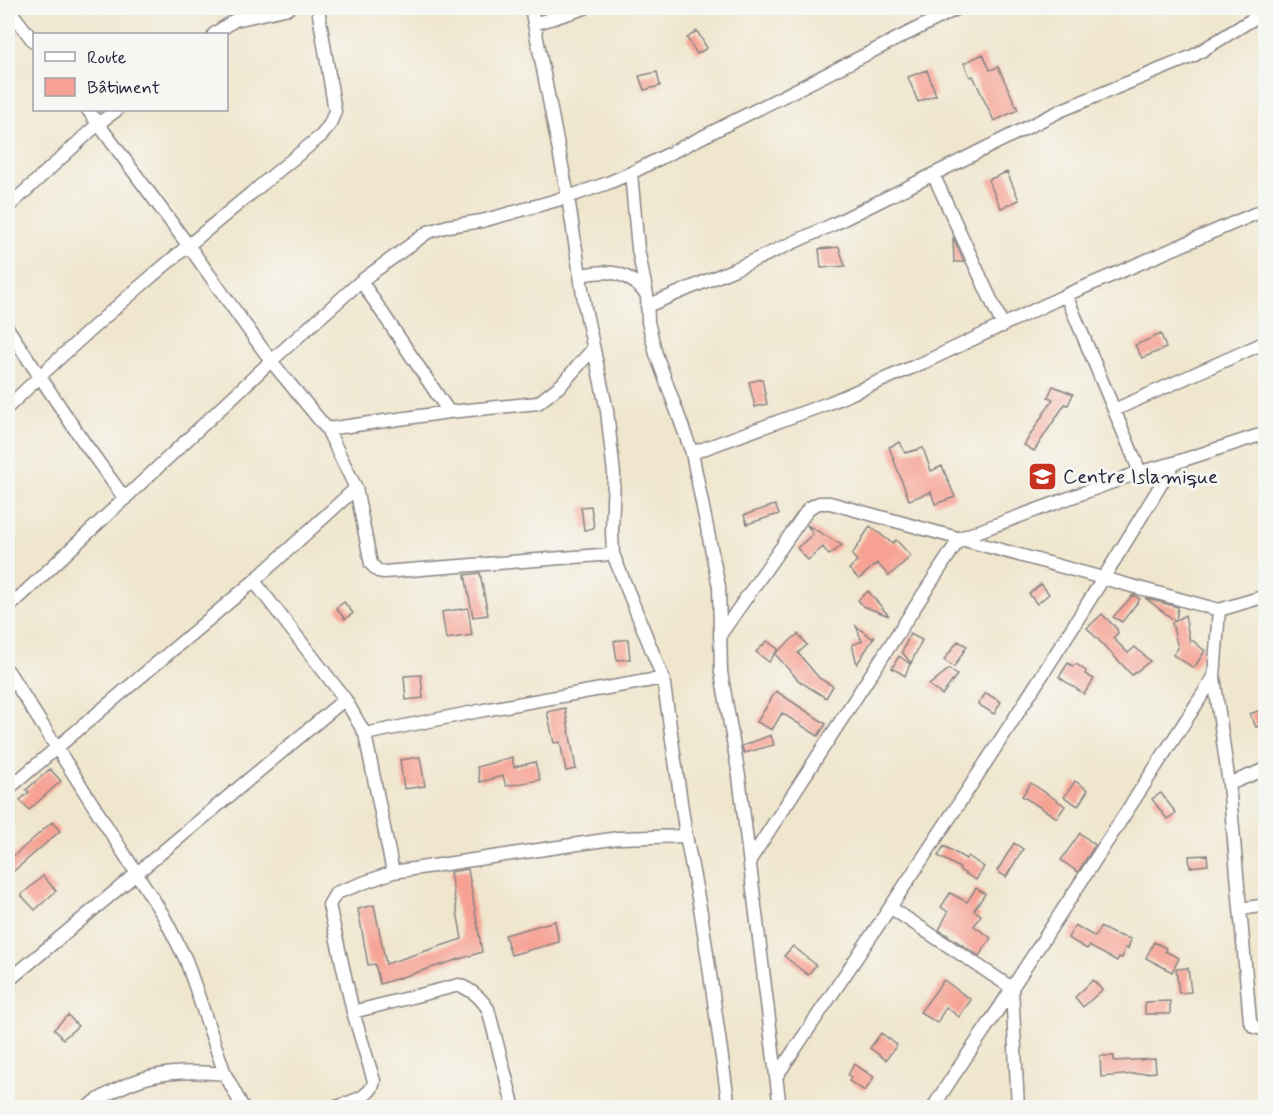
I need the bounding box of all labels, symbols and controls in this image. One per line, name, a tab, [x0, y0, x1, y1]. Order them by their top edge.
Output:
legend	[33, 33, 228, 111]
text: Route	[87, 46, 126, 70]
text: Bâtiment	[87, 76, 160, 100]
school or university icon: Centre Islamique	[1026, 460, 1058, 492]
place label: Centre Islamique	[1063, 464, 1218, 491]

